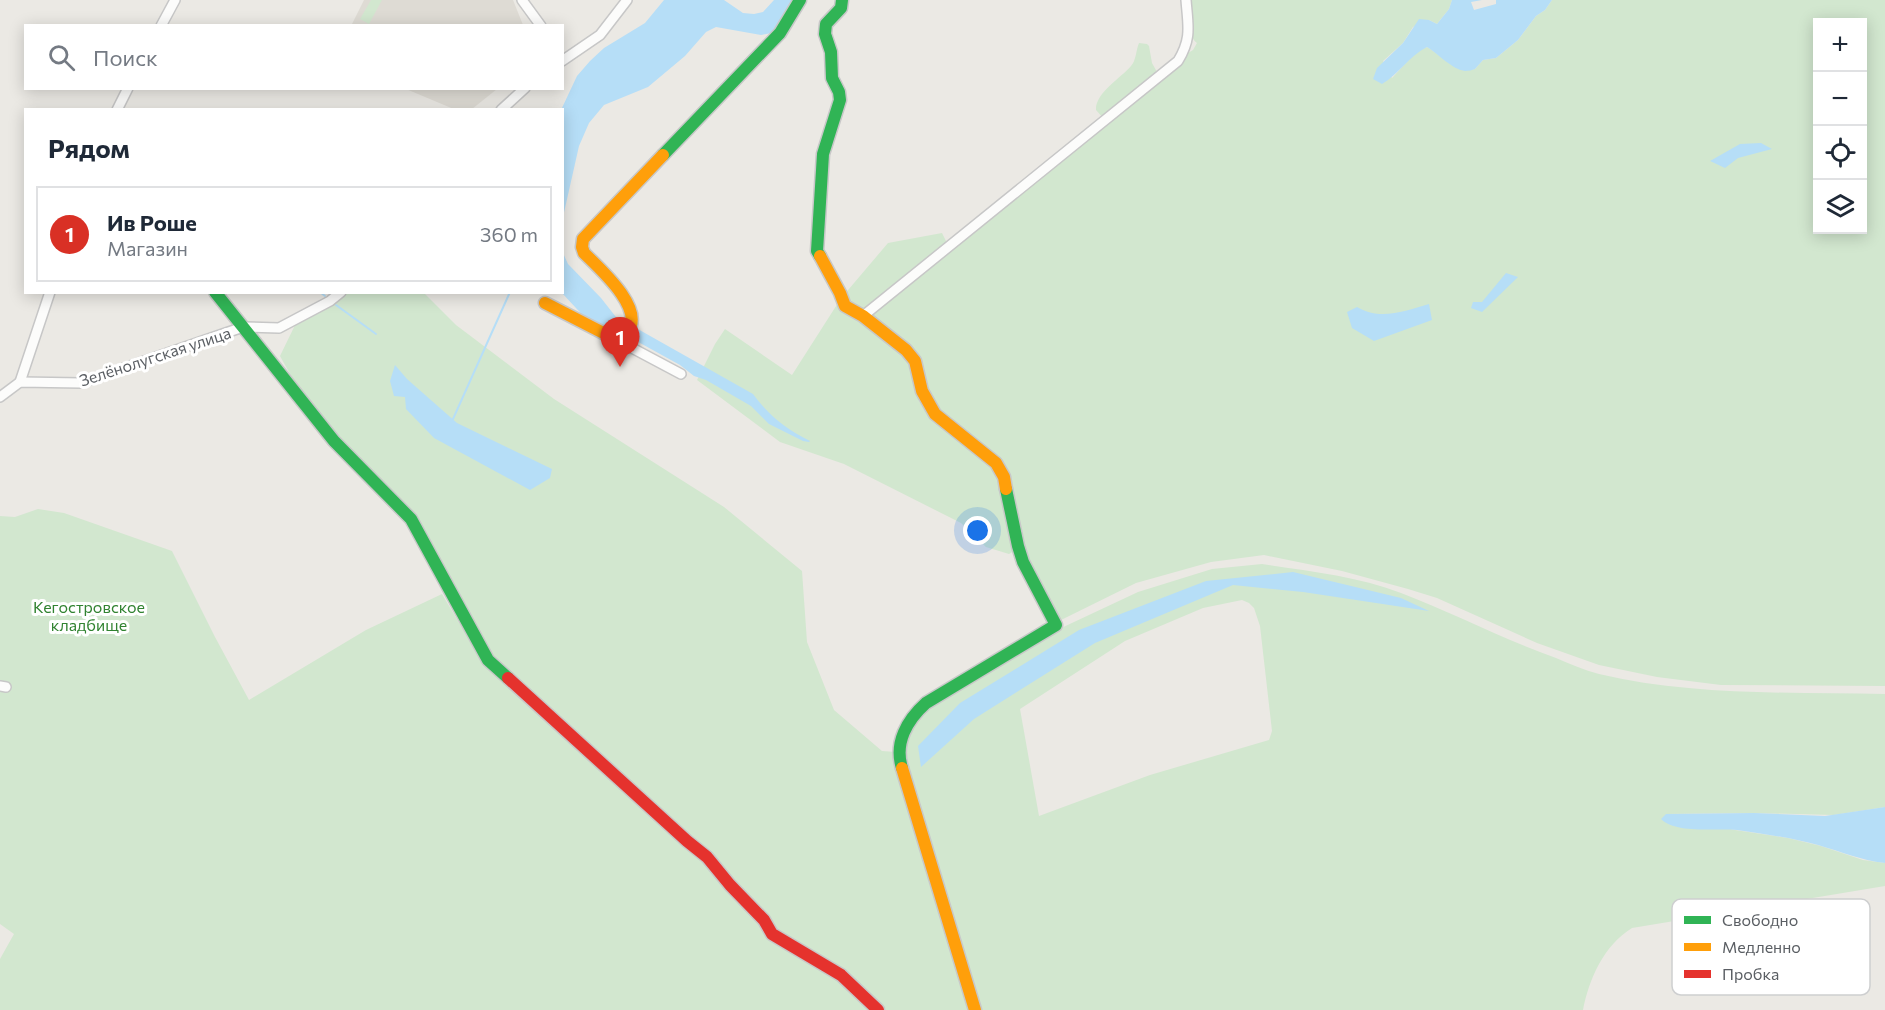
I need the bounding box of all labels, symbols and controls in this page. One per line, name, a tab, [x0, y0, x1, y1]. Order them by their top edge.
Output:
map controls	[1813, 18, 1867, 234]
button: +	[1813, 18, 1867, 72]
search box	[24, 24, 564, 90]
icon: search	[45, 41, 78, 74]
text: Поиск	[93, 44, 158, 71]
button: −	[1813, 72, 1867, 126]
button: locate	[1813, 126, 1867, 180]
text: Рядом	[48, 132, 130, 163]
button: layers	[1813, 180, 1867, 234]
text: Ив Роше	[107, 209, 197, 236]
text: 1	[65, 222, 74, 246]
text: 360 m	[480, 222, 538, 246]
text: Магазин	[107, 236, 188, 260]
pin: 1	[600, 318, 640, 367]
street label: Зелёнолугская улица	[77, 323, 233, 389]
your location	[963, 516, 992, 545]
park label: Кегостровское кладбище	[33, 597, 145, 634]
legend	[1672, 899, 1870, 995]
text: Свободно	[1722, 910, 1798, 929]
text: Медленно	[1722, 937, 1801, 956]
text: Пробка	[1722, 964, 1779, 983]

